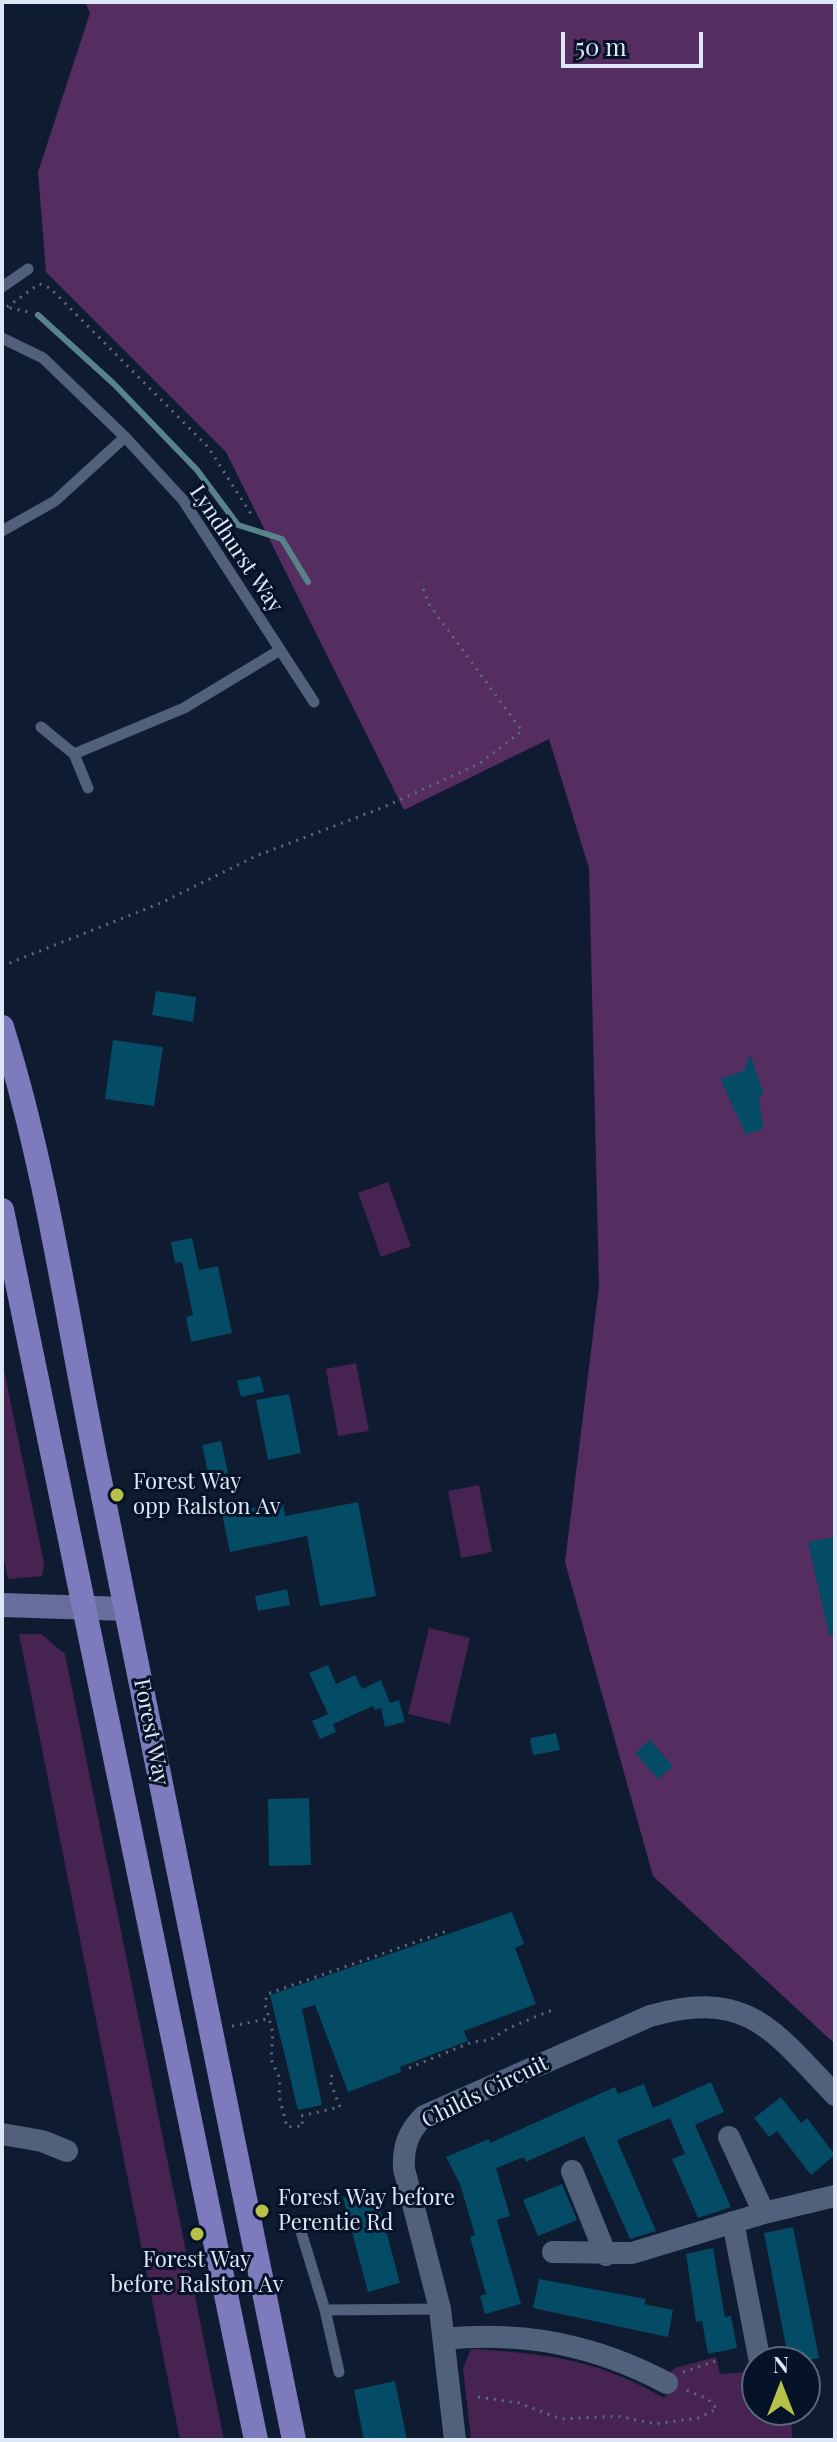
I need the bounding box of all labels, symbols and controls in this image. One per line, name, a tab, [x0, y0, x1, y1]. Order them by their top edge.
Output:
scale bar	[565, 16, 707, 66]
text: 50 m	[575, 30, 627, 62]
street label: Lyndhurst Way	[184, 480, 288, 618]
place label: Forest Way opp Ralston Av	[133, 1469, 281, 1520]
marker: Forest Way opp Ralston Av	[108, 1486, 126, 1504]
street label: Forest Way	[128, 1676, 174, 1788]
street label: Childs Circuit	[418, 2050, 552, 2134]
place label: Forest Way before Perentie Rd	[278, 2185, 455, 2236]
marker: Forest Way before Perentie Rd	[253, 2202, 271, 2220]
marker: Forest Way before Ralston Av	[188, 2225, 206, 2243]
place label: Forest Way before Ralston Av	[111, 2247, 283, 2298]
north arrow	[741, 2346, 821, 2426]
text: N	[773, 2349, 789, 2379]

